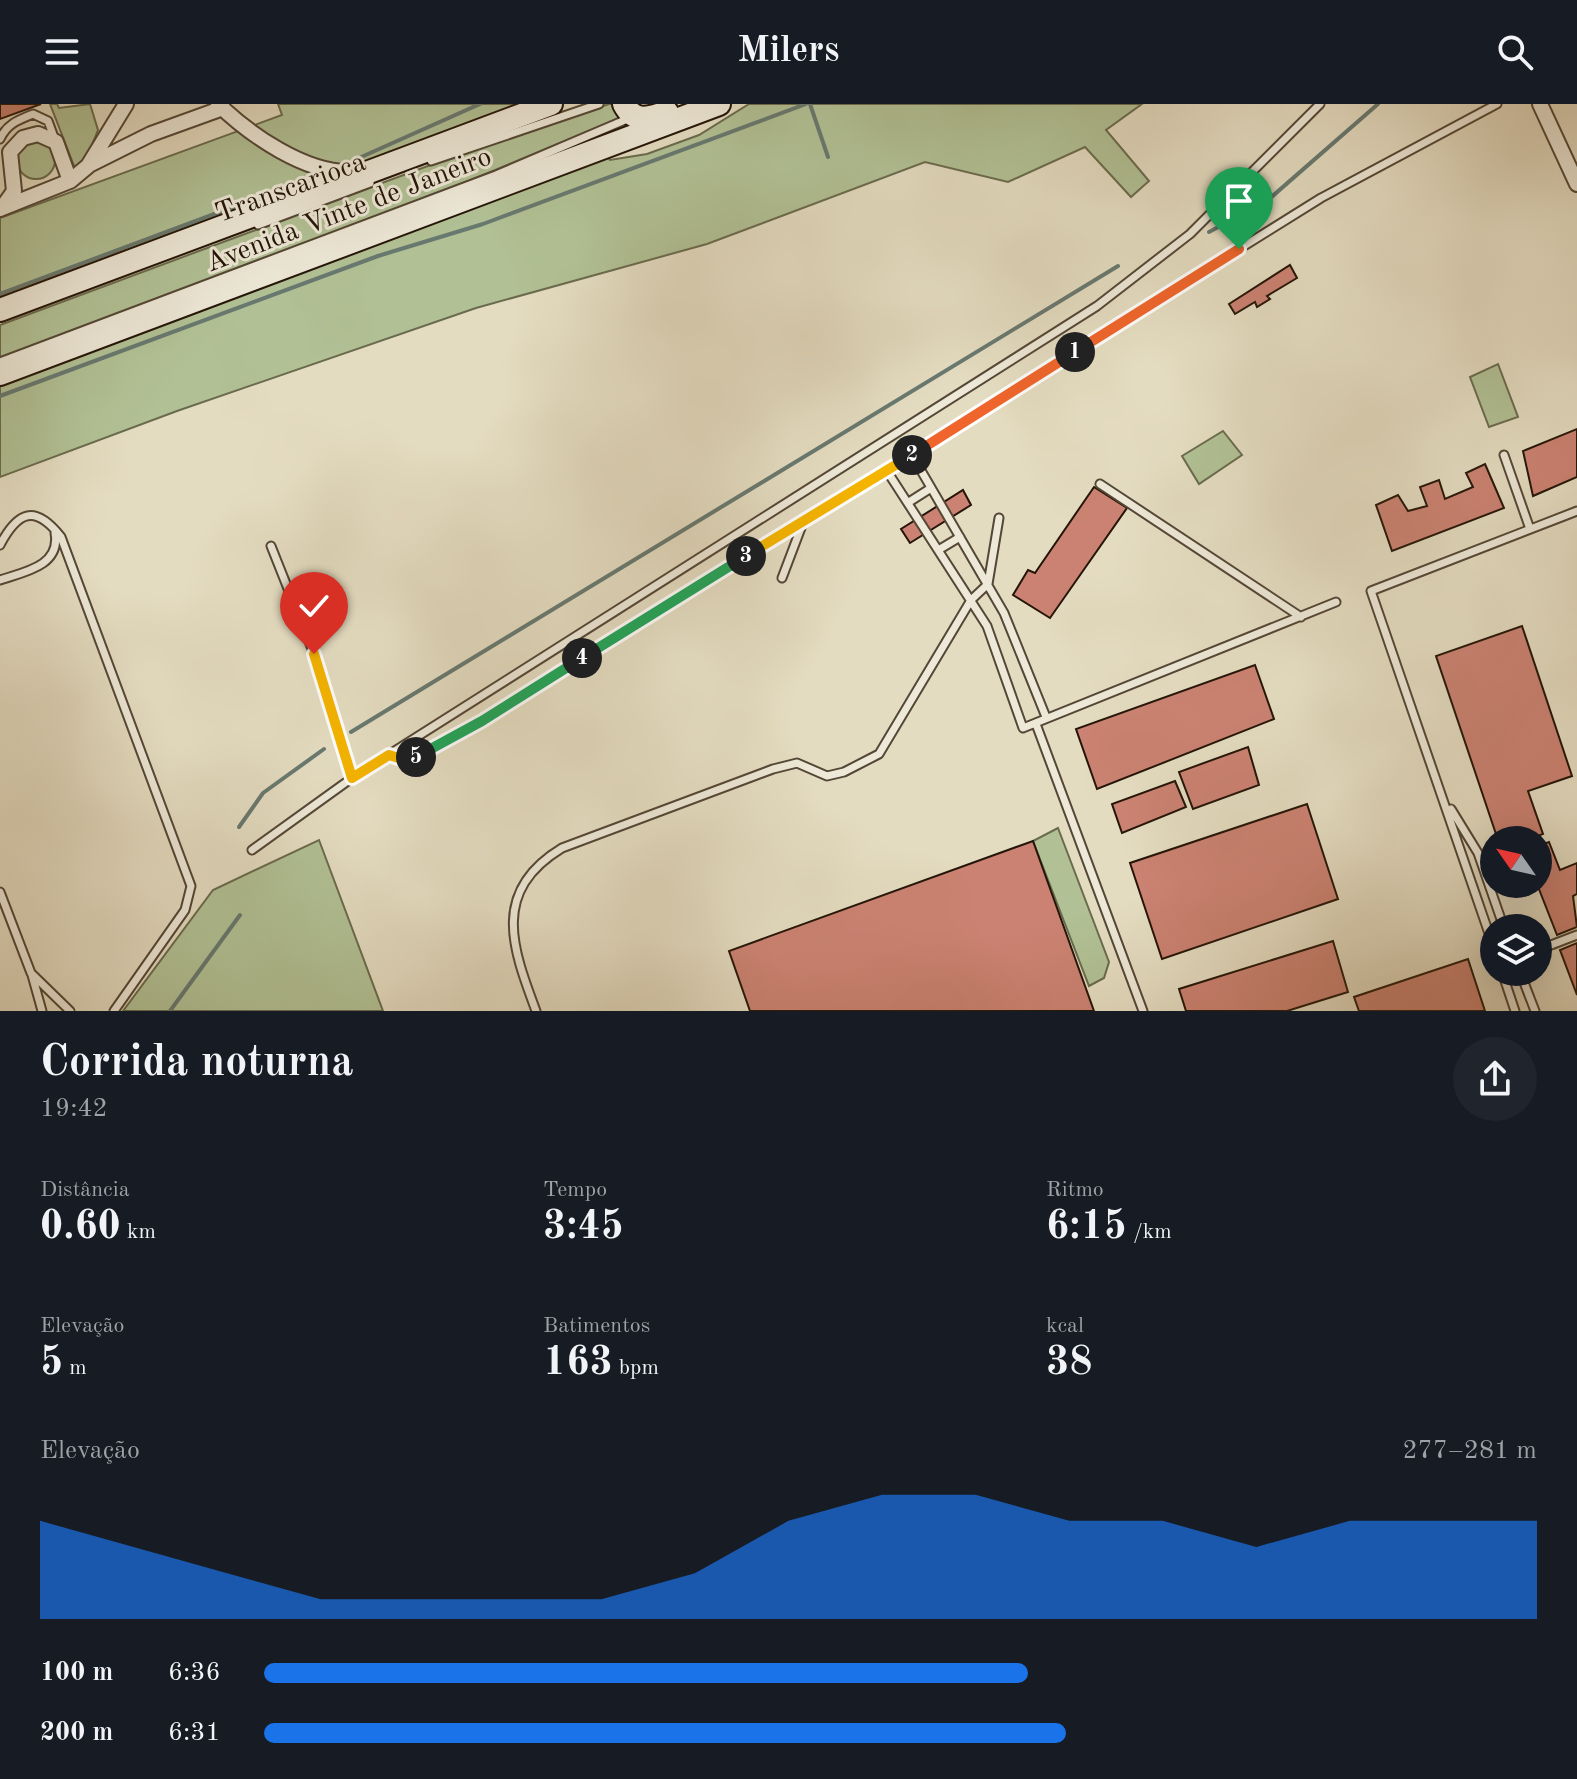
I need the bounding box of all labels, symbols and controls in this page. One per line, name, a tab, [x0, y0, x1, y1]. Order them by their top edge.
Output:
icon: menu	[40, 30, 84, 74]
icon: search	[1493, 30, 1537, 74]
text: Milers	[738, 34, 839, 70]
street label: Avenida Vinte de Janeiro	[202, 144, 496, 278]
street label: Transcarioca	[212, 149, 370, 229]
pin	[1205, 167, 1273, 249]
icon: arrive	[1217, 179, 1261, 223]
pin: 1	[1055, 332, 1095, 372]
text: 1	[1069, 341, 1081, 363]
pin: 2	[892, 435, 932, 475]
text: 2	[906, 444, 918, 466]
pin: 3	[726, 536, 766, 576]
text: 3	[740, 545, 752, 567]
pin	[280, 572, 348, 654]
icon: check	[292, 584, 336, 628]
pin: 4	[562, 638, 602, 678]
text: 4	[576, 647, 588, 669]
pin: 5	[396, 737, 436, 777]
text: 5	[410, 746, 422, 768]
north arrow	[1480, 826, 1552, 898]
map controls	[1480, 826, 1552, 986]
button: layers	[1480, 914, 1552, 986]
button: share	[1453, 1037, 1537, 1121]
text: Corrida noturna	[40, 1041, 354, 1085]
text: 19:42	[40, 1096, 108, 1122]
text: Distância	[40, 1179, 130, 1201]
text: Tempo	[543, 1179, 607, 1201]
text: Ritmo	[1046, 1179, 1104, 1201]
text: 0.60	[40, 1208, 121, 1248]
text: 3:45	[543, 1208, 624, 1248]
text: 6:15	[1046, 1208, 1127, 1248]
text: km	[121, 1221, 156, 1243]
text: /km	[1127, 1221, 1172, 1243]
text: Elevação	[40, 1315, 124, 1337]
text: Batimentos	[543, 1315, 650, 1337]
text: kcal	[1046, 1315, 1084, 1337]
text: 5	[40, 1344, 63, 1384]
text: 163	[543, 1344, 613, 1384]
text: 38	[1046, 1344, 1092, 1384]
text: m	[63, 1357, 87, 1379]
text: bpm	[613, 1357, 659, 1379]
text: Elevação	[40, 1438, 140, 1464]
text: 277–281 m	[1402, 1438, 1537, 1464]
text: 100 m	[40, 1660, 113, 1686]
text: 6:36	[168, 1660, 221, 1686]
text: 200 m	[40, 1720, 113, 1746]
text: 6:31	[168, 1720, 221, 1746]

